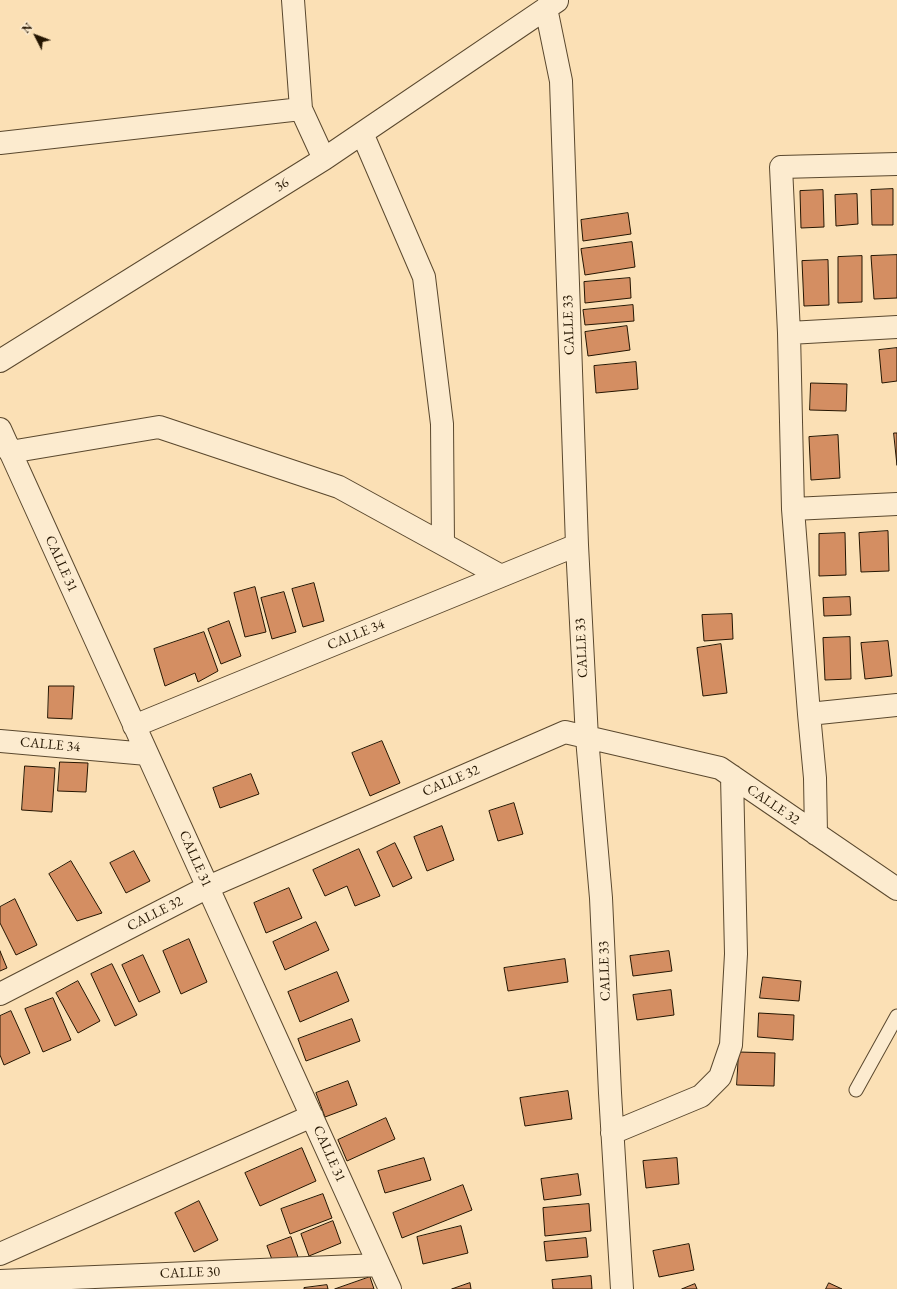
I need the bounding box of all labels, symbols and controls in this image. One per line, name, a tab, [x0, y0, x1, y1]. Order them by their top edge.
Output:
north arrow	[16, 16, 56, 56]
text: N	[19, 20, 35, 36]
street label: 36	[272, 174, 292, 196]
street label: CALLE 33	[560, 295, 578, 355]
street label: CALLE 31	[41, 533, 81, 595]
street label: CALLE 34	[325, 616, 387, 654]
street label: CALLE 33	[572, 618, 592, 678]
street label: CALLE 34	[19, 734, 81, 756]
street label: CALLE 32	[420, 762, 482, 800]
street label: CALLE 32	[743, 781, 803, 829]
street label: CALLE 31	[175, 828, 215, 890]
street label: CALLE 32	[124, 893, 186, 935]
street label: CALLE 33	[596, 941, 614, 1001]
street label: CALLE 31	[309, 1123, 349, 1185]
street label: CALLE 30	[160, 1264, 220, 1282]

